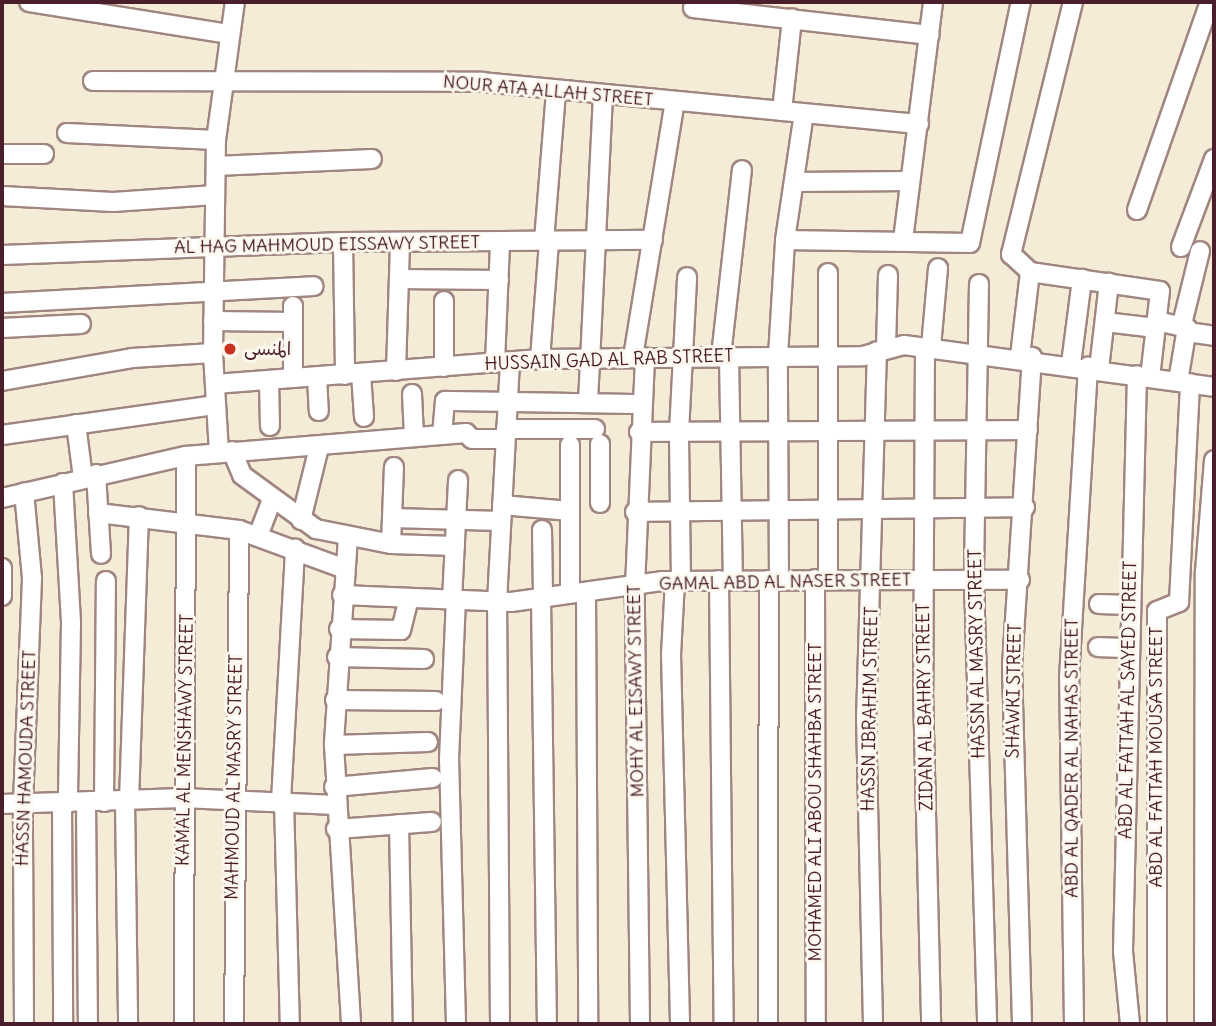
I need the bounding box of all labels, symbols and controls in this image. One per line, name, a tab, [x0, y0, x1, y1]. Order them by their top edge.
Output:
street label: NOUR ATA ALLAH STREET	[442, 71, 654, 111]
street label: AL HAG MAHMOUD EISSAWY STREET	[174, 232, 480, 258]
place label: المنسى	[244, 338, 291, 360]
marker: المنسى	[222, 341, 238, 357]
street label: HUSSAIN GAD AL RAB STREET	[484, 345, 734, 375]
street label: HASSN AL MASRY STREET	[964, 549, 990, 759]
street label: ABD AL FATTAH AL SAYED STREET	[1115, 561, 1141, 839]
street label: GAMAL ABD AL NASER STREET	[659, 569, 911, 595]
street label: MOHY AL EISAWY STREET	[623, 584, 649, 798]
street label: ZIDAN AL BAHRY STREET	[912, 603, 938, 811]
street label: HASSN IBRAHIM STREET	[857, 606, 883, 812]
street label: KAMAL AL MENSHAWY STREET	[172, 614, 198, 866]
street label: ABD AL QADER AL NAHAS STREET	[1061, 618, 1083, 898]
street label: SHAWKI STREET	[1002, 623, 1026, 759]
street label: ABD AL FATTAH MOUSA STREET	[1145, 626, 1167, 888]
street label: MOHAMED ALI ABOU SHAHBA STREET	[804, 643, 826, 961]
street label: HASSN HAMOUDA STREET	[11, 649, 41, 867]
street label: MAHMOUD AL MASRY STREET	[221, 654, 247, 900]

